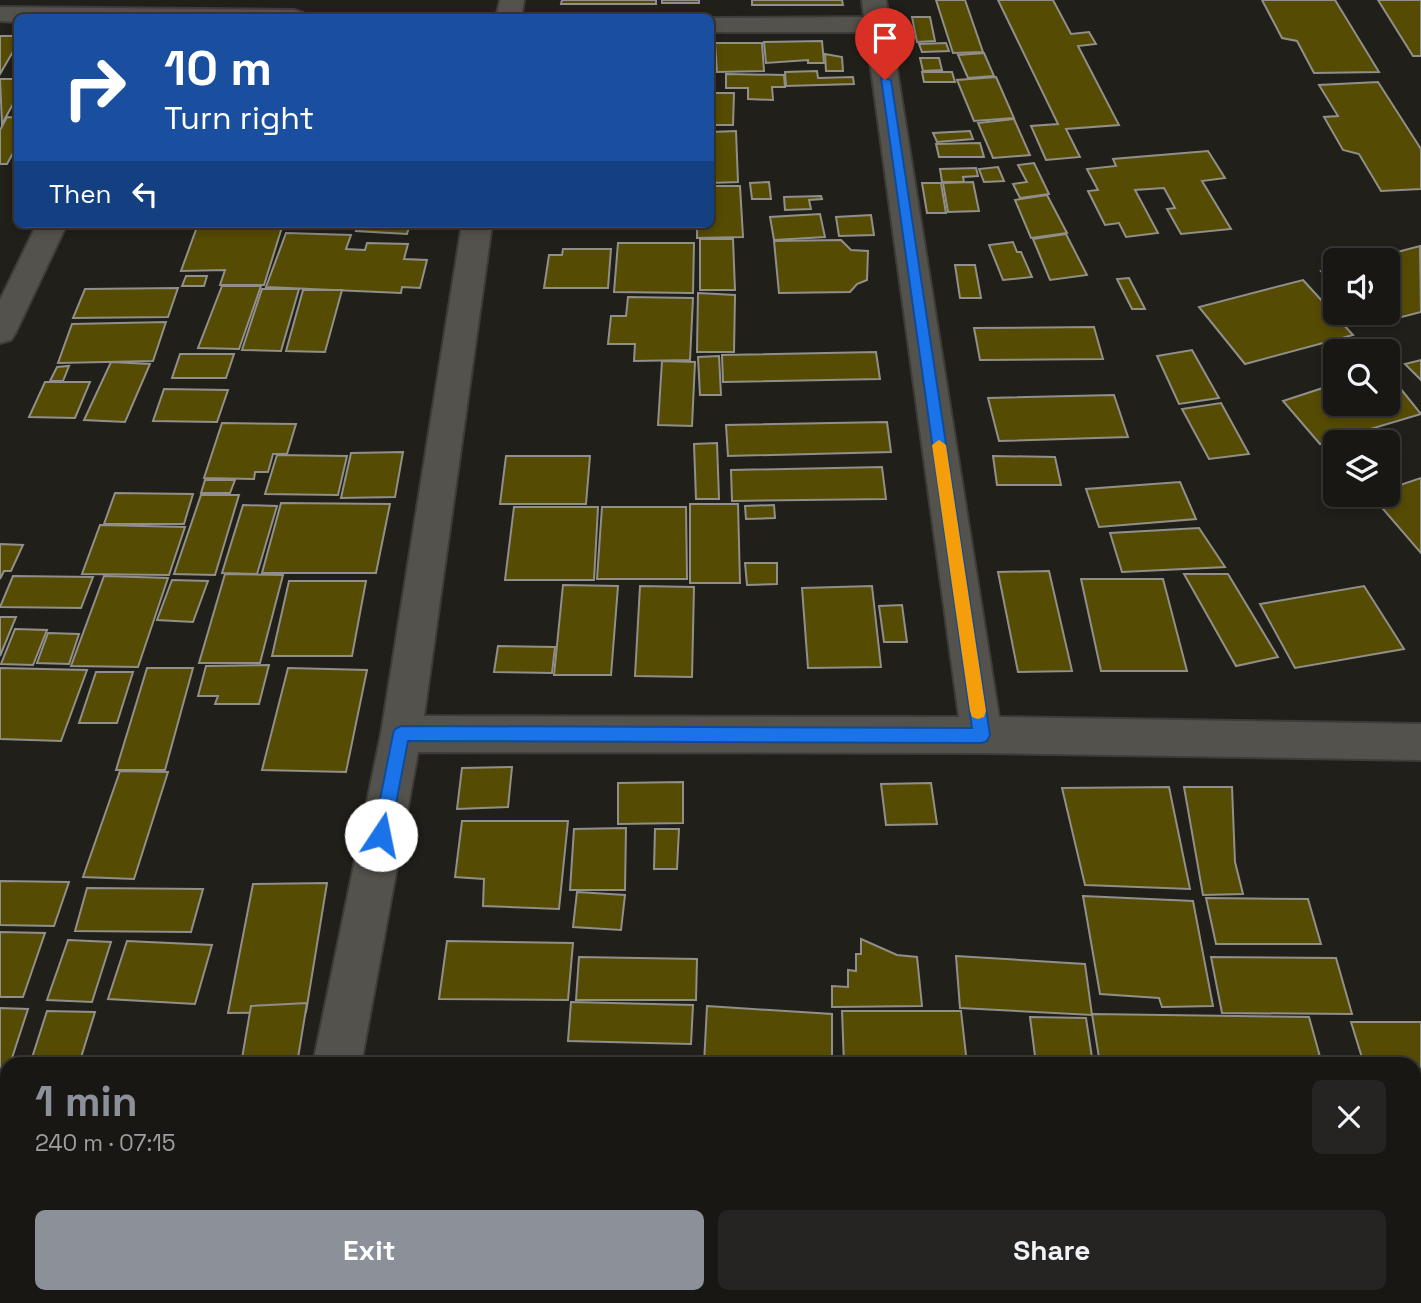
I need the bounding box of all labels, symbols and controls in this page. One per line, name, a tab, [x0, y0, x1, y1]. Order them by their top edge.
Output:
pin	[855, 8, 915, 80]
icon: arrive	[866, 19, 904, 57]
text: 10 m	[164, 37, 272, 99]
icon: right	[49, 42, 140, 133]
text: Turn right	[164, 98, 314, 138]
icon: left	[126, 175, 164, 213]
text: Then	[49, 177, 112, 211]
map controls	[1323, 248, 1400, 507]
button: sound	[1323, 248, 1400, 325]
button: search	[1323, 339, 1400, 416]
button: layers	[1323, 430, 1400, 507]
position arrow	[344, 798, 418, 872]
text: 1 min	[35, 1075, 138, 1128]
button: close	[1312, 1080, 1386, 1154]
text: 240 m · 07:15	[35, 1128, 176, 1158]
button: Exit	[35, 1210, 704, 1290]
button: Share	[718, 1210, 1386, 1290]

